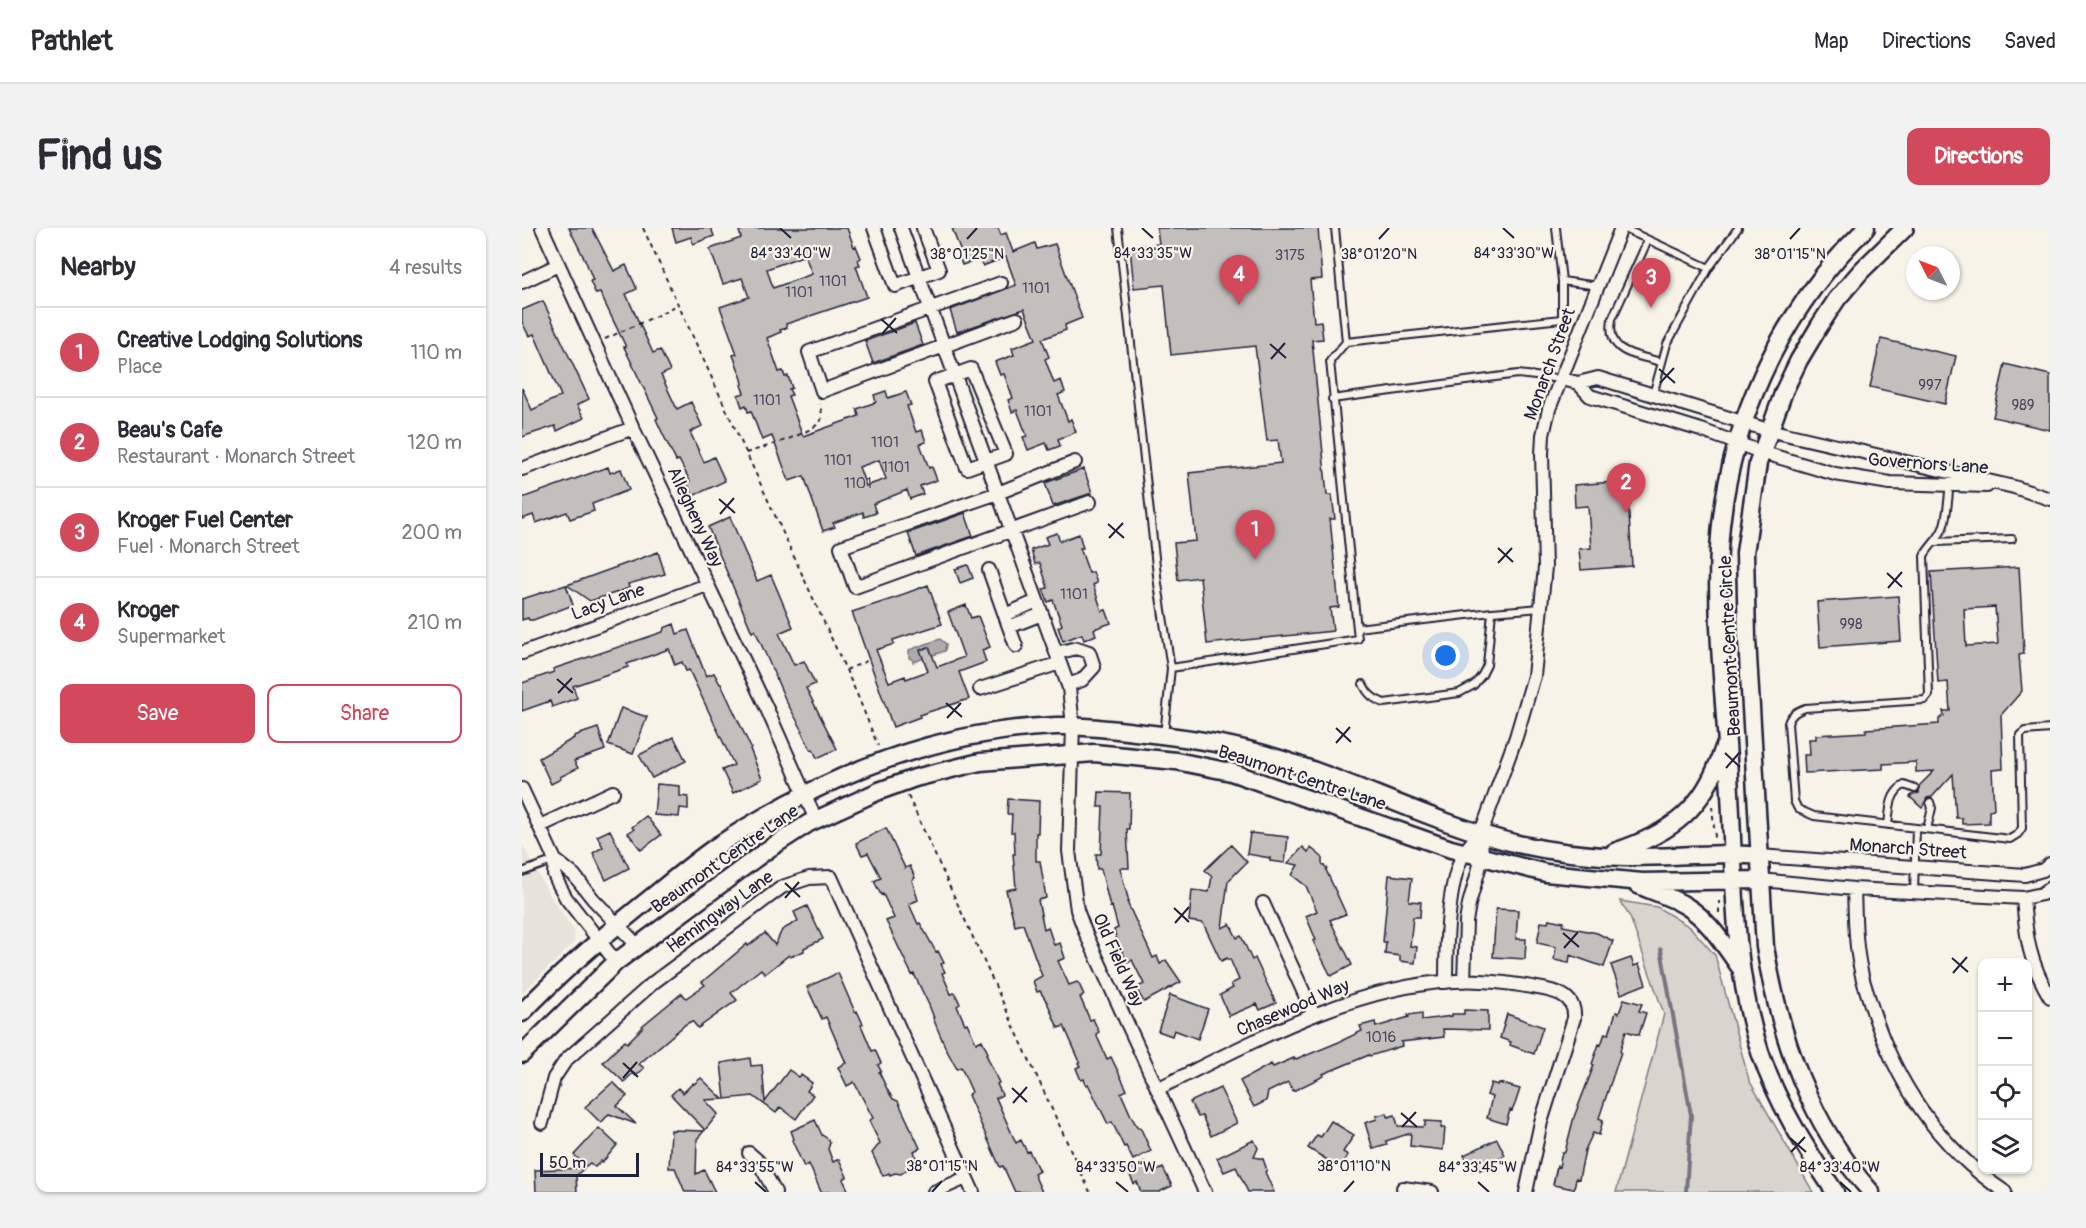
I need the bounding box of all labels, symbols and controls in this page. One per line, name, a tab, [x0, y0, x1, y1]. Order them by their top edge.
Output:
text: Pathlet	[30, 24, 113, 59]
text: Map	[1814, 28, 1849, 55]
text: Directions	[1882, 28, 1971, 55]
text: Saved	[2004, 28, 2056, 55]
button: Directions	[1907, 128, 2050, 185]
text: Find us	[36, 130, 162, 182]
text: 84°33'40"W	[751, 244, 831, 263]
text: 84°33'35"W	[1114, 244, 1192, 263]
text: 84°33'30"W	[1474, 244, 1554, 263]
text: 38°01'25"N	[930, 245, 1004, 264]
text: 38°01'20"N	[1341, 245, 1417, 264]
text: 38°01'15"N	[1754, 245, 1826, 264]
house number: 3175	[1275, 246, 1305, 265]
north arrow	[1906, 246, 1960, 300]
text: Nearby	[60, 251, 136, 283]
text: 4 results	[389, 255, 462, 280]
pin: 4	[1220, 256, 1258, 305]
pin: 3	[1632, 259, 1670, 308]
house number: 1101	[819, 272, 847, 291]
house number: 1101	[1022, 279, 1050, 298]
house number: 1101	[785, 283, 813, 302]
street label: Monarch Street	[1519, 304, 1581, 423]
text: Creative Lodging Solutions	[117, 326, 362, 354]
text: 1	[76, 340, 83, 365]
text: 110 m	[411, 340, 462, 365]
text: Place	[117, 354, 162, 379]
house number: 997	[1918, 376, 1942, 395]
house number: 1101	[753, 391, 781, 410]
house number: 989	[2011, 396, 2035, 415]
house number: 1101	[1024, 402, 1052, 421]
text: Beau's Cafe	[117, 416, 222, 444]
text: 2	[74, 430, 85, 455]
text: 120 m	[407, 430, 462, 455]
house number: 1101	[871, 433, 899, 452]
text: Restaurant · Monarch Street	[117, 444, 355, 469]
street label: Governors Lane	[1867, 448, 1989, 480]
house number: 1101	[824, 451, 852, 470]
house number: 1101	[882, 458, 910, 477]
street label: Allegheny Way	[662, 463, 728, 571]
pin: 2	[1606, 464, 1646, 513]
house number: 1101	[844, 474, 872, 493]
text: Kroger Fuel Center	[117, 506, 293, 534]
pin: 1	[1236, 510, 1274, 560]
text: 3	[74, 520, 85, 545]
text: 200 m	[401, 520, 462, 545]
text: Fuel · Monarch Street	[117, 534, 300, 559]
street label: Beaumont Centre Circle	[1714, 555, 1746, 737]
street label: Lacy Lane	[568, 578, 648, 626]
house number: 1101	[1060, 585, 1088, 604]
text: Kroger	[117, 596, 179, 624]
text: 4	[74, 610, 85, 635]
text: 210 m	[407, 610, 462, 635]
house number: 998	[1839, 615, 1863, 634]
text: Supermarket	[117, 624, 226, 649]
your location	[1431, 641, 1460, 670]
button: Save	[60, 684, 255, 743]
button: Share	[267, 684, 462, 743]
street label: Beaumont Centre Lane	[1215, 740, 1389, 816]
street label: Beaumont Centre Lane	[647, 799, 803, 919]
street label: Monarch Street	[1848, 833, 1968, 865]
street label: Hemingway Lane	[662, 865, 778, 959]
street label: Old Field Way	[1087, 910, 1149, 1011]
map controls	[1978, 958, 2032, 1174]
button: +	[1978, 958, 2032, 1012]
street label: Chasewood Way	[1233, 974, 1353, 1042]
button: −	[1978, 1012, 2032, 1066]
house number: 1016	[1366, 1028, 1396, 1047]
button: locate	[1978, 1066, 2032, 1120]
button: layers	[1978, 1120, 2032, 1174]
scale bar	[540, 1150, 639, 1178]
text: 50 m	[549, 1153, 586, 1173]
text: 38°01'15"N	[906, 1157, 978, 1176]
text: 38°01'10"N	[1317, 1157, 1391, 1176]
text: 84°33'55"W	[716, 1158, 794, 1177]
text: 84°33'50"W	[1076, 1158, 1156, 1177]
text: 84°33'45"W	[1439, 1158, 1517, 1177]
text: 84°33'40"W	[1800, 1158, 1880, 1177]

